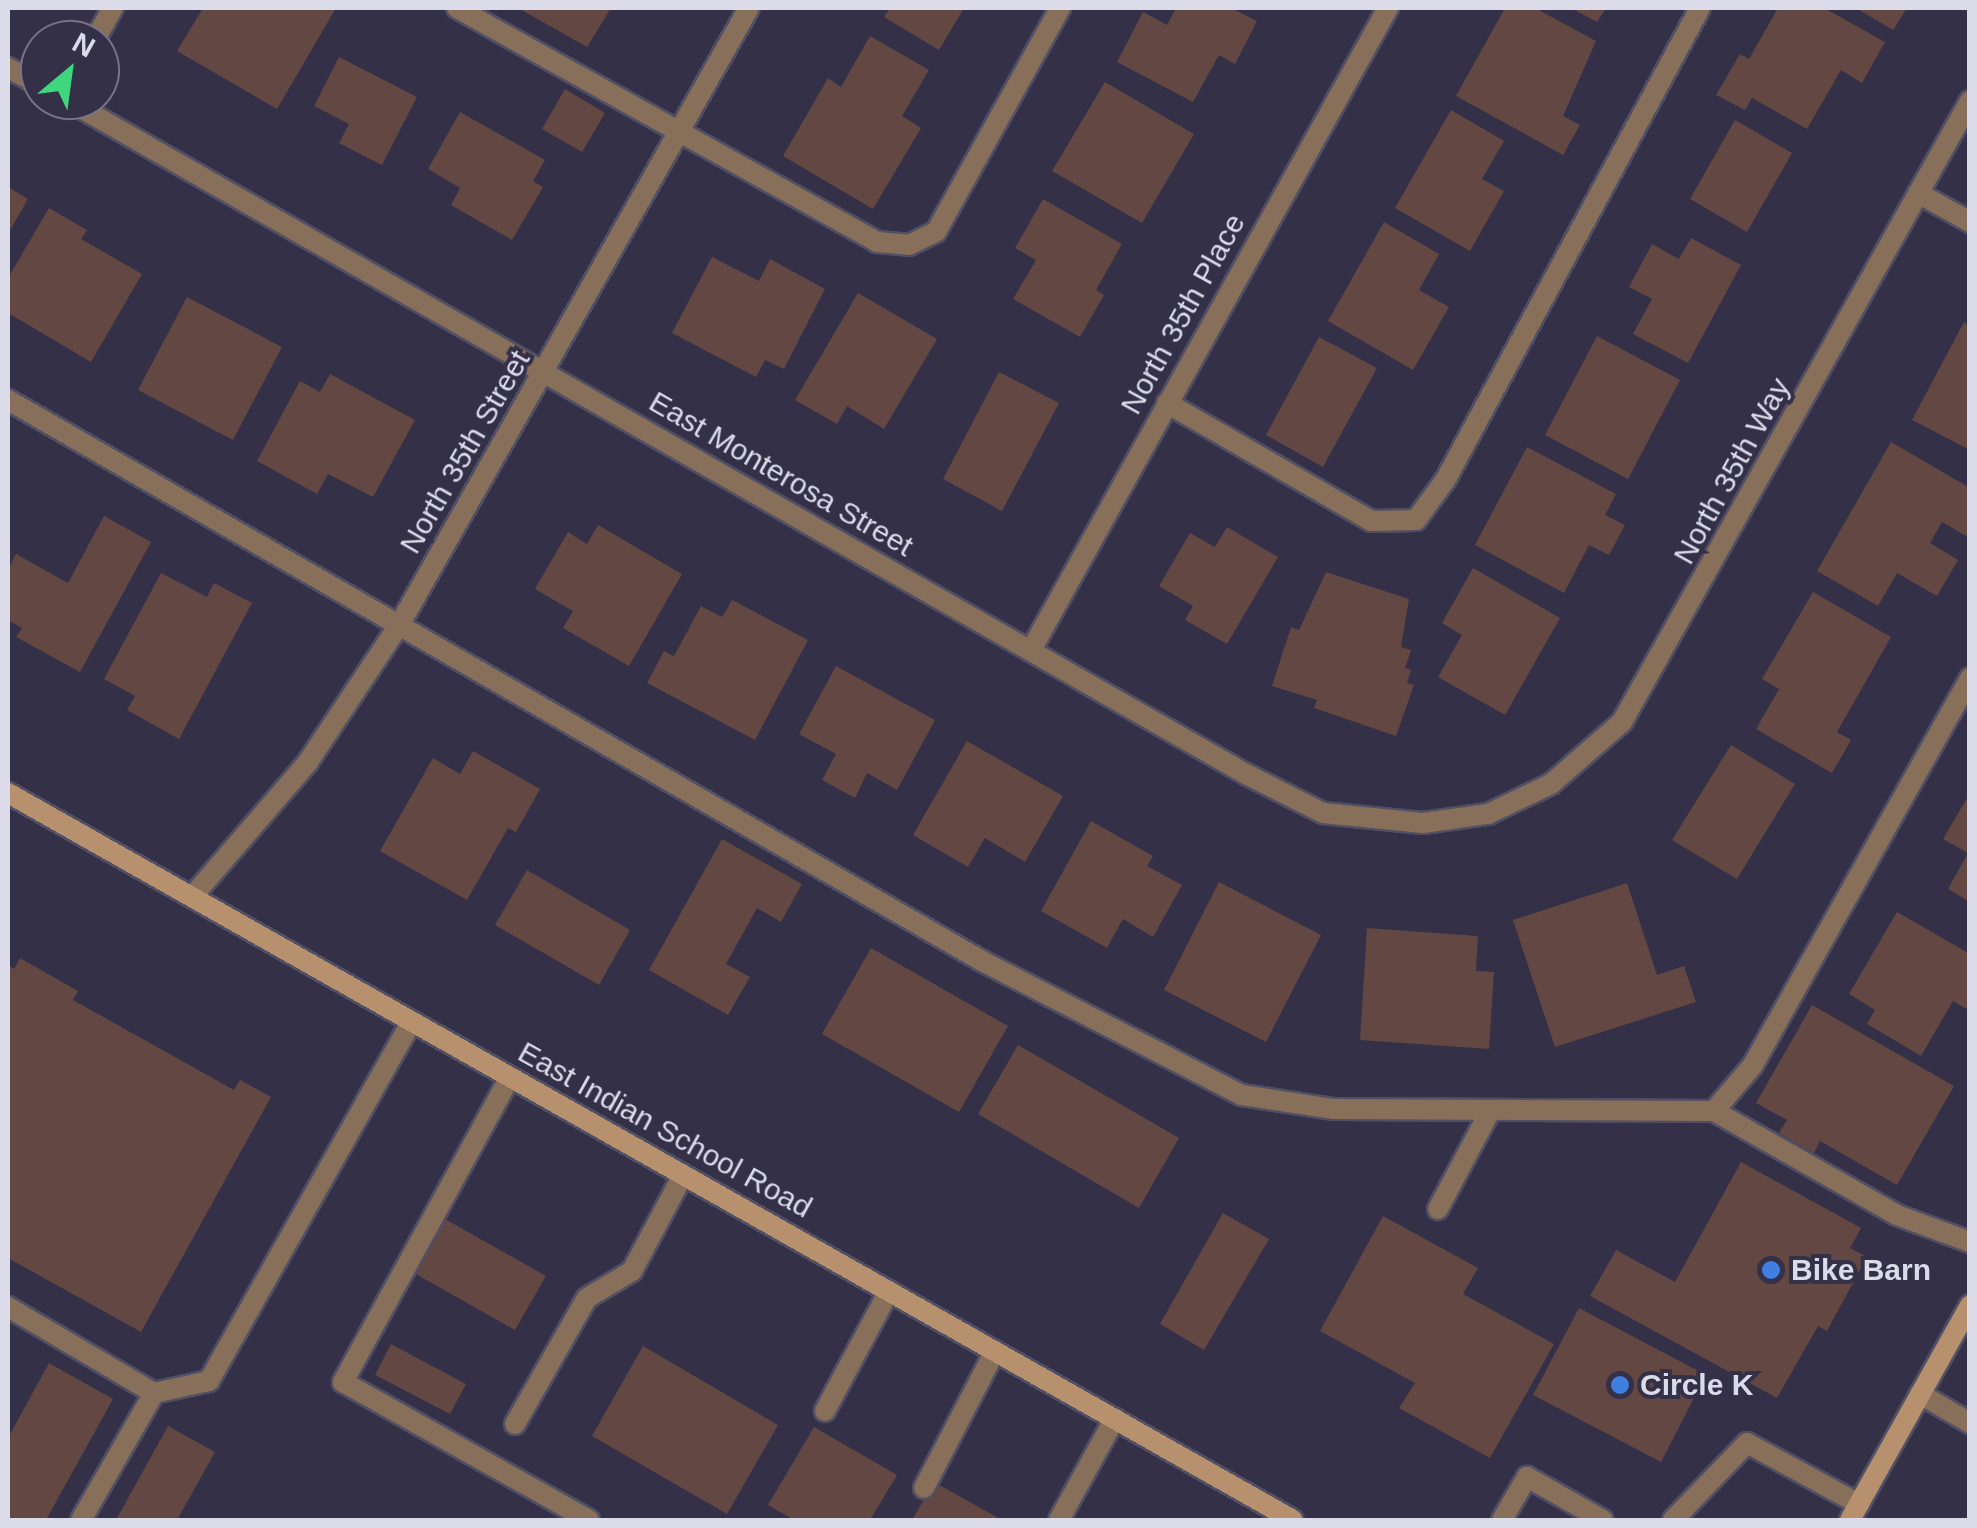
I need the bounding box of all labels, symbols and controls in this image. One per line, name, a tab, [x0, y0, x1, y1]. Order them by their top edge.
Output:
north arrow	[20, 20, 120, 120]
text: N	[67, 27, 100, 64]
street label: North 35th Place	[1113, 208, 1253, 420]
street label: North 35th Street	[392, 344, 538, 560]
street label: North 35th Way	[1666, 372, 1798, 570]
street label: East Monterosa Street	[643, 384, 919, 564]
street label: East Indian School Road	[512, 1034, 818, 1226]
place label: Bike Barn	[1791, 1252, 1931, 1288]
marker: Bike Barn	[1760, 1259, 1782, 1281]
place label: Circle K	[1640, 1367, 1753, 1403]
marker: Circle K	[1609, 1374, 1631, 1396]

